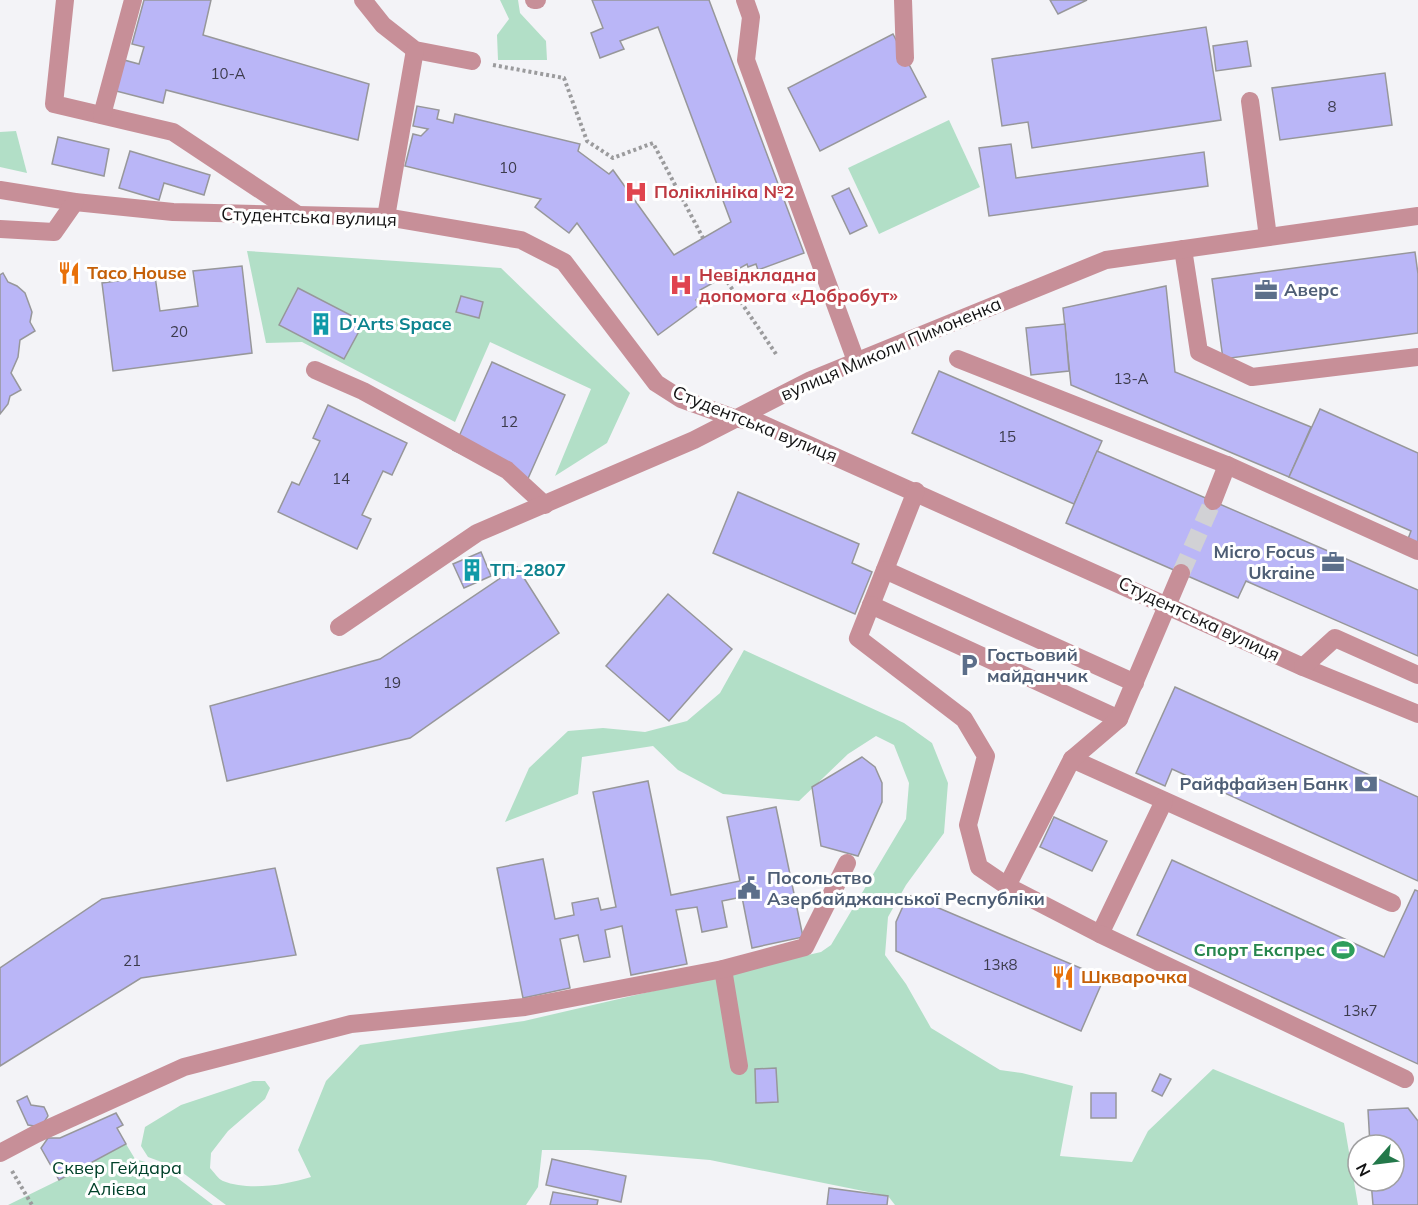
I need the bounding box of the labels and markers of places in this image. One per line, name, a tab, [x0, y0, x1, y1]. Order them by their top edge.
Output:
hospital icon: Поліклініка №2	[623, 179, 649, 205]
place label: Поліклініка №2	[654, 180, 794, 203]
restaurant icon: Taco House	[56, 260, 82, 286]
place label: Taco House	[87, 261, 187, 284]
place label: Невідкладна допомога «Добробут»	[699, 263, 898, 307]
hospital icon: Невідкладна допомога «Добробут»	[668, 272, 694, 298]
office icon: Аверс	[1253, 277, 1279, 303]
place label: Аверс	[1284, 278, 1339, 301]
building icon: D'Arts Space	[308, 311, 334, 337]
place label: D'Arts Space	[339, 312, 452, 335]
place label: Micro Focus Ukraine	[1214, 540, 1315, 584]
office icon: Micro Focus Ukraine	[1320, 549, 1346, 575]
building icon: ТП-2807	[459, 557, 485, 583]
place label: ТП-2807	[490, 558, 566, 581]
place label: Гостьовий майданчик	[987, 643, 1089, 687]
parking icon: Гостьовий майданчик	[956, 652, 982, 678]
bank icon: Райффайзен Банк	[1353, 771, 1379, 797]
place label: Райффайзен Банк	[1179, 772, 1349, 795]
place label: Посольство Азербайджанської Республіки	[767, 866, 1045, 910]
public building icon: Посольство Азербайджанської Республіки	[736, 875, 762, 901]
sports icon: Спорт Експрес	[1330, 937, 1356, 963]
place label: Спорт Експрес	[1193, 938, 1325, 961]
restaurant icon: Шкварочка	[1050, 964, 1076, 990]
place label: Шкварочка	[1081, 965, 1187, 988]

